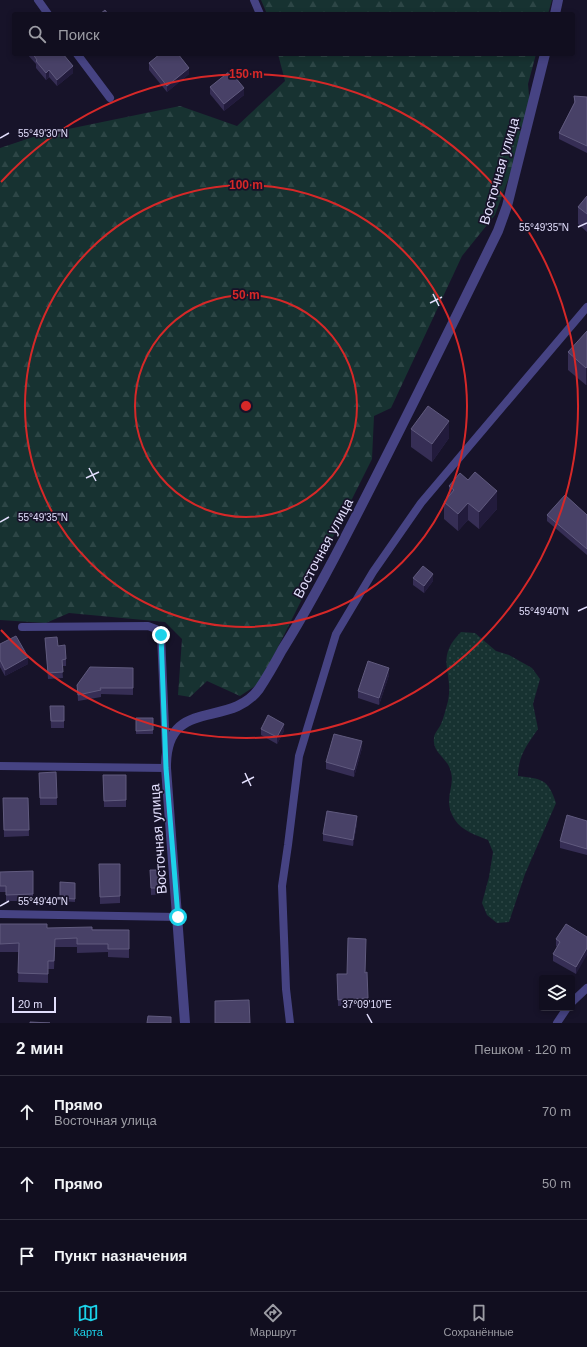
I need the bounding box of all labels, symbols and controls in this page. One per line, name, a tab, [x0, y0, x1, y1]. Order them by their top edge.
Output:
search box	[12, 12, 575, 56]
icon: search	[26, 23, 48, 45]
text: Поиск	[58, 26, 100, 43]
text: 150 m	[229, 67, 263, 81]
street label: Восточная улица	[476, 115, 522, 226]
text: 55°49'30"N	[18, 128, 68, 139]
text: 100 m	[229, 178, 263, 192]
text: 55°49'35"N	[519, 222, 569, 233]
text: 50 m	[232, 288, 260, 302]
centre of rings	[239, 399, 253, 413]
street label: Восточная улица	[290, 495, 356, 601]
text: 55°49'35"N	[18, 512, 68, 523]
text: 55°49'40"N	[519, 606, 569, 617]
route end	[152, 626, 170, 644]
street label: Восточная улица	[146, 783, 170, 895]
text: 55°49'40"N	[18, 896, 68, 907]
route start	[169, 908, 187, 926]
map controls	[539, 975, 575, 1011]
button: layers	[539, 975, 575, 1011]
scale bar	[12, 995, 56, 1014]
text: 20 m	[18, 998, 42, 1010]
text: 37°09'10"E	[342, 999, 392, 1010]
text: 2 мин	[16, 1039, 63, 1058]
text: Пешком · 120 m	[474, 1042, 571, 1057]
text: Прямо	[54, 1096, 103, 1113]
icon: ahead	[16, 1101, 38, 1123]
text: 70 m	[542, 1104, 571, 1119]
text: Восточная улица	[54, 1113, 157, 1128]
icon: ahead	[16, 1173, 38, 1195]
text: Прямо	[54, 1175, 103, 1192]
text: 50 m	[542, 1176, 571, 1191]
icon: arrive	[16, 1245, 38, 1267]
text: Пункт назначения	[54, 1247, 187, 1264]
tab: Карта	[73, 1302, 103, 1338]
tab: Маршрут	[250, 1302, 297, 1338]
tab: Сохранённые	[444, 1302, 514, 1338]

